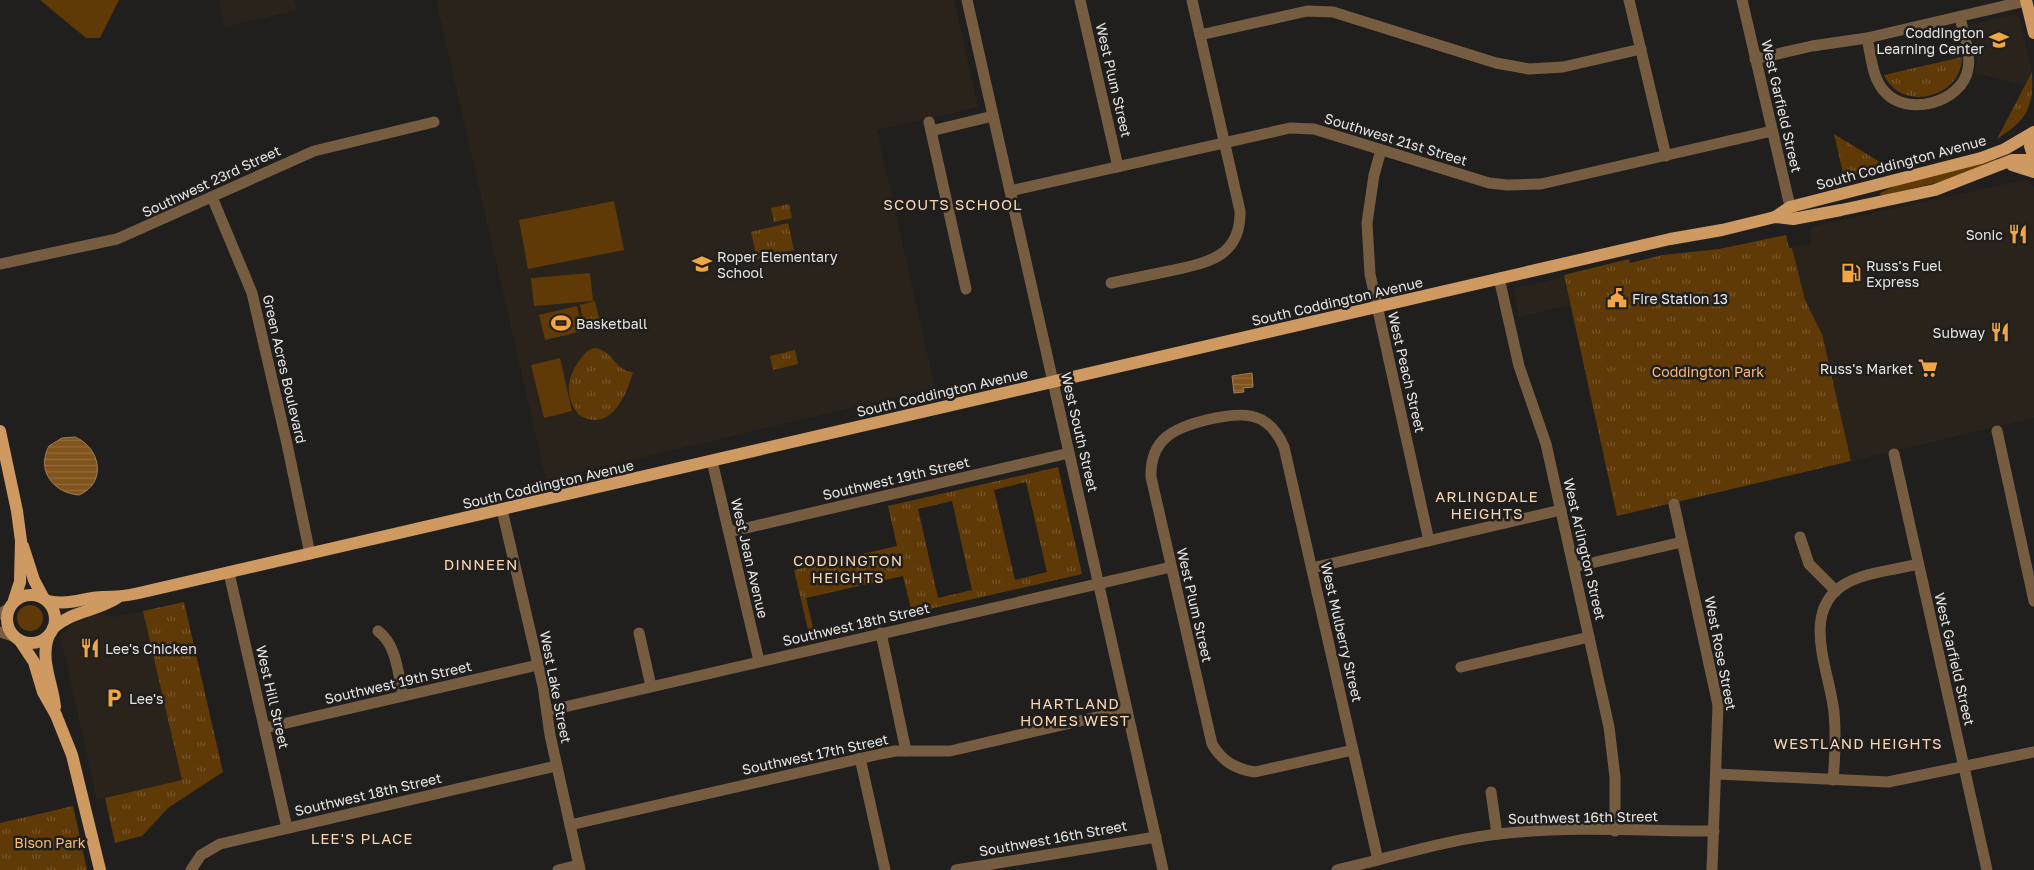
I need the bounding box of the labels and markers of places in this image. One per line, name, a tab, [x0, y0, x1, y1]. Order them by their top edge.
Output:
place label: Coddington Learning Center	[1876, 24, 1985, 57]
school or university icon: Coddington Learning Center	[1988, 29, 2010, 51]
restaurant icon: Sonic	[2007, 223, 2029, 245]
place label: Sonic	[1966, 226, 2003, 243]
place label: Roper Elementary School	[717, 248, 838, 281]
school or university icon: Roper Elementary School	[691, 253, 713, 275]
place label: Russ's Fuel Express	[1866, 257, 1942, 290]
fuel station icon: Russ's Fuel Express	[1840, 262, 1862, 284]
public building icon: Fire Station 13	[1606, 287, 1628, 309]
place label: Fire Station 13	[1632, 290, 1728, 307]
sports icon: Basketball	[550, 312, 572, 334]
place label: Basketball	[576, 315, 648, 332]
restaurant icon: Subway	[1989, 321, 2011, 343]
place label: Subway	[1933, 324, 1985, 341]
supermarket icon: Russ's Market	[1917, 357, 1939, 379]
place label: Russ's Market	[1820, 360, 1913, 377]
restaurant icon: Lee's Chicken	[79, 637, 101, 659]
place label: Lee's Chicken	[105, 640, 197, 657]
parking icon: Lee's	[103, 687, 125, 709]
place label: Lee's	[129, 690, 163, 707]

